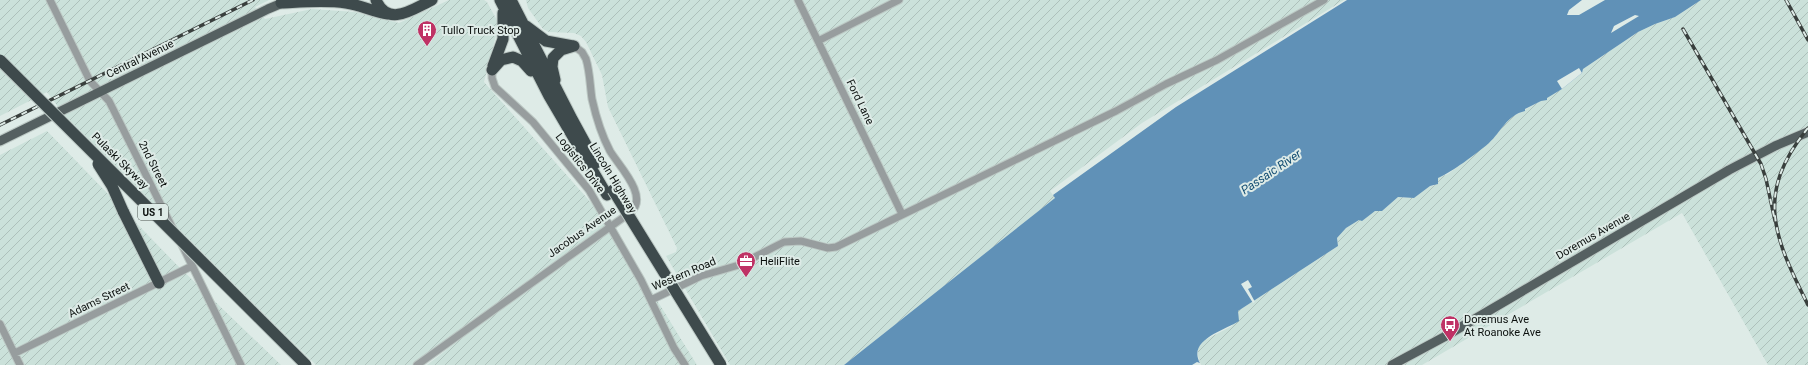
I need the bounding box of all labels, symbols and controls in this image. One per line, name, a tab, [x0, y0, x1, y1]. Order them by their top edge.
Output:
building icon: Tullo Truck Stop	[416, 19, 438, 47]
place label: Tullo Truck Stop	[441, 24, 520, 37]
street label: Central Avenue	[104, 37, 176, 81]
street label: Ford Lane	[843, 77, 877, 127]
street label: Pulaski Skyway	[89, 130, 152, 193]
street label: Logistics Drive	[553, 131, 607, 195]
street label: 2nd Street	[136, 139, 170, 190]
street label: Lincoln Highway	[587, 140, 640, 216]
water label: Passaic River	[1238, 146, 1305, 197]
street label: Jacobus Avenue	[545, 203, 619, 260]
road number: US 1	[138, 204, 168, 220]
street label: Doremus Avenue	[1554, 210, 1632, 262]
office icon: HeliFlite	[735, 250, 757, 278]
street label: Western Road	[650, 255, 718, 293]
place label: HeliFlite	[760, 255, 800, 268]
street label: Adams Street	[66, 279, 132, 320]
place label: Doremus Ave At Roanoke Ave	[1464, 313, 1541, 339]
bus stop icon: Doremus Ave At Roanoke Ave	[1439, 314, 1461, 342]

